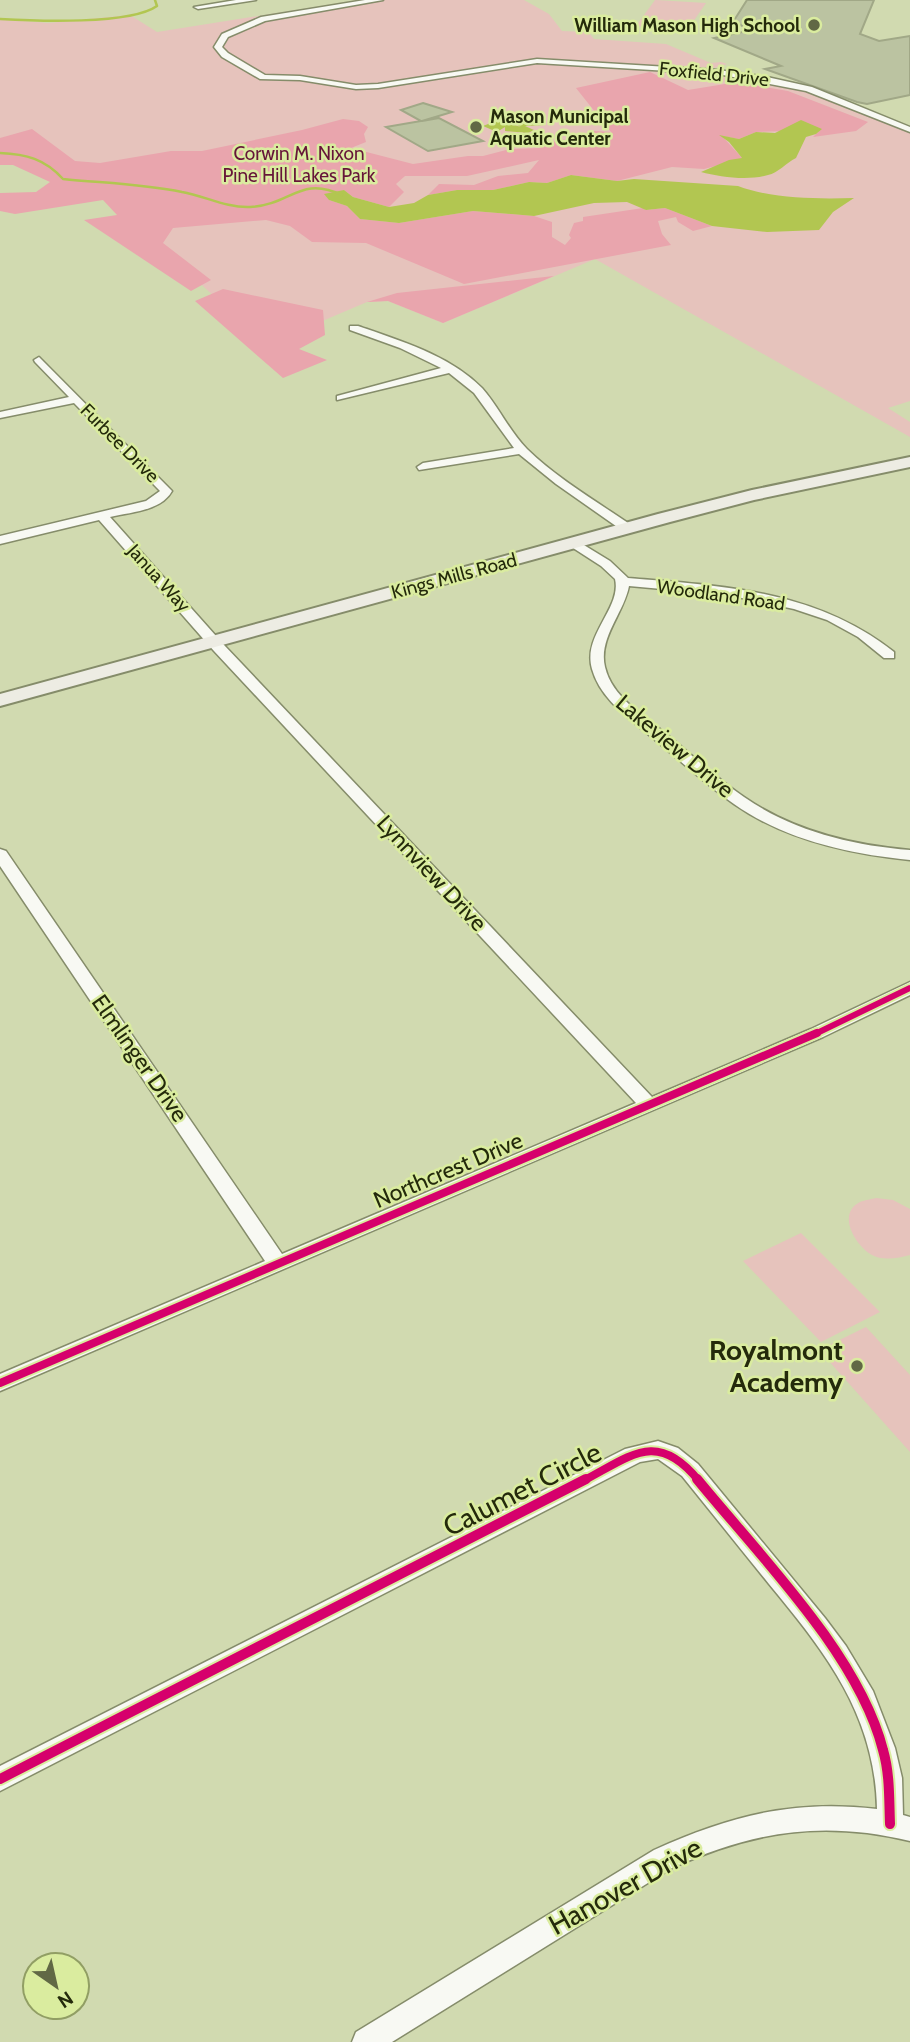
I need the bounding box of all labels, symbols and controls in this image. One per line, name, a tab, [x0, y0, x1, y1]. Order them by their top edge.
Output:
place label: William Mason High School	[574, 14, 800, 37]
marker: William Mason High School	[806, 17, 822, 33]
street label: Foxfield Drive	[658, 57, 770, 91]
place label: Mason Municipal Aquatic Center	[490, 105, 628, 150]
marker: Mason Municipal Aquatic Center	[468, 119, 484, 135]
park label: Corwin M. Nixon Pine Hill Lakes Park	[223, 142, 376, 187]
street label: Furbee Drive	[76, 399, 164, 487]
street label: Janua Way	[122, 539, 196, 617]
street label: Kings Mills Road	[389, 548, 519, 604]
street label: Woodland Road	[656, 575, 786, 615]
street label: Lakeview Drive	[610, 689, 740, 804]
street label: Lynnview Drive	[371, 809, 493, 937]
street label: Elmlinger Drive	[86, 989, 194, 1127]
street label: Northcrest Drive	[369, 1126, 527, 1214]
place label: Royalmont Academy	[709, 1333, 843, 1399]
marker: Royalmont Academy	[849, 1358, 865, 1374]
street label: Calumet Circle	[437, 1435, 607, 1543]
street label: Hanover Drive	[543, 1830, 707, 1942]
north arrow	[21, 1951, 91, 2021]
text: N	[53, 1986, 77, 2013]

